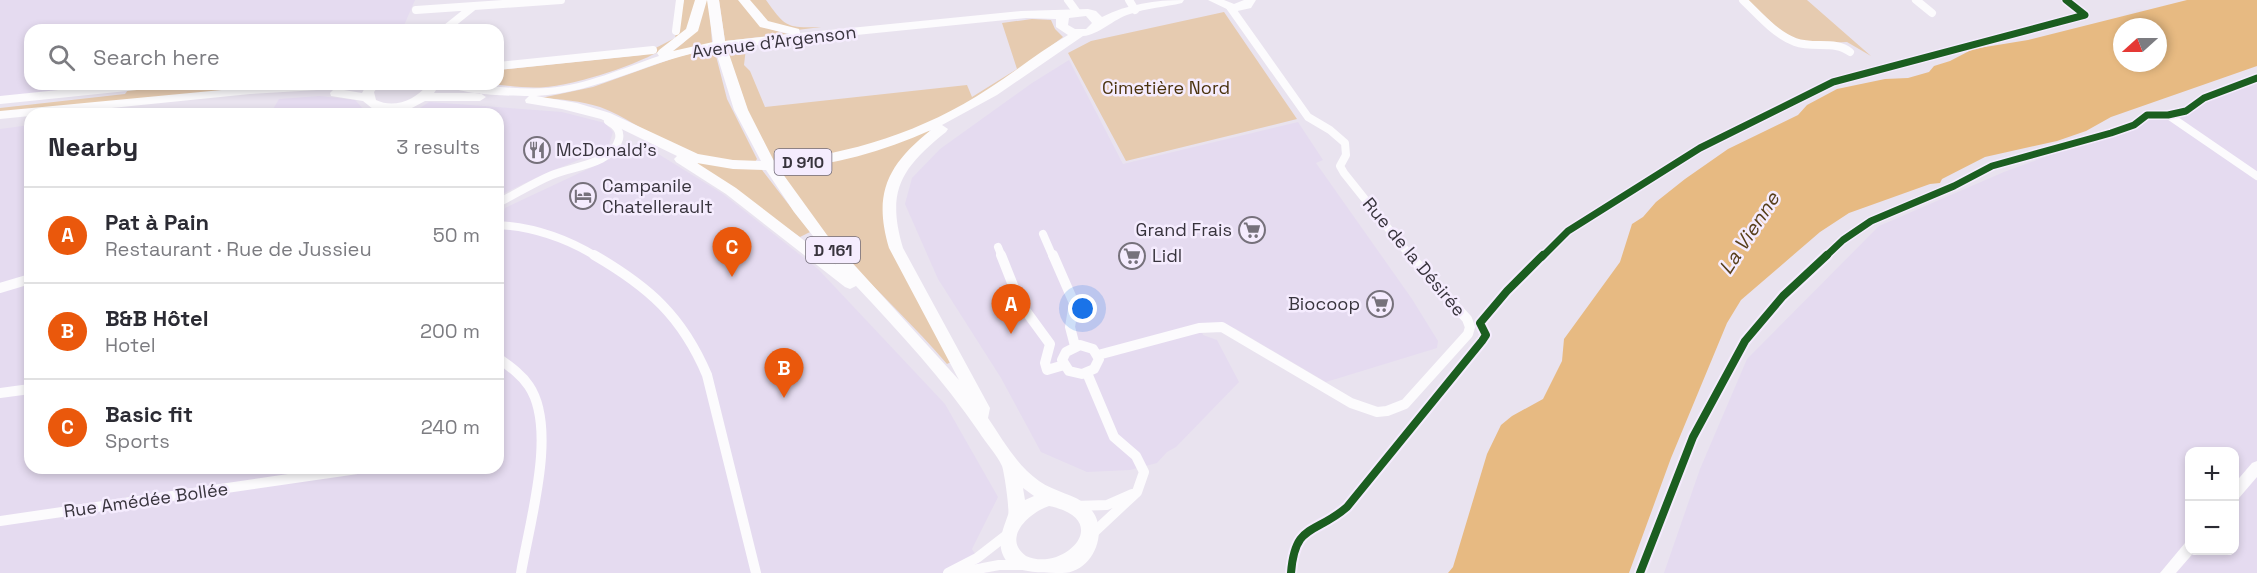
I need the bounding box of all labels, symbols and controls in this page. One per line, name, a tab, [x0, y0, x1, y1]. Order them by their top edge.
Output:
north arrow	[2113, 18, 2167, 72]
street label: Avenue d'Argenson	[690, 20, 857, 63]
search box	[24, 24, 504, 90]
icon: search	[45, 41, 78, 74]
text: Search here	[93, 43, 220, 71]
park label: Cimetière Nord	[1102, 76, 1230, 99]
text: Nearby	[48, 130, 138, 164]
text: 3 results	[396, 134, 480, 160]
restaurant icon: McDonald's	[522, 135, 552, 165]
place label: McDonald's	[556, 138, 657, 161]
road number: D 910	[774, 149, 832, 175]
place label: Campanile Chatellerault	[602, 174, 713, 218]
hotel icon: Campanile Chatellerault	[568, 181, 598, 211]
water label: La Vienne	[1713, 186, 1786, 279]
street label: Rue de la Désirée	[1358, 193, 1471, 321]
text: Pat à Pain	[105, 208, 209, 236]
supermarket icon: Grand Frais	[1237, 215, 1267, 245]
place label: Grand Frais	[1136, 218, 1232, 241]
text: A	[61, 222, 74, 248]
text: 50 m	[433, 222, 480, 248]
pin: C	[712, 228, 752, 277]
text: Restaurant · Rue de Jussieu	[105, 236, 372, 262]
road number: D 161	[806, 237, 860, 263]
supermarket icon: Lidl	[1117, 241, 1147, 271]
place label: Lidl	[1152, 244, 1182, 267]
pin: A	[992, 284, 1030, 334]
supermarket icon: Biocoop	[1365, 289, 1395, 319]
place label: Biocoop	[1288, 292, 1360, 315]
your location	[1068, 294, 1097, 323]
text: B&B Hôtel	[105, 304, 209, 332]
text: B	[61, 318, 74, 344]
text: 200 m	[420, 318, 480, 344]
text: Hotel	[105, 332, 156, 358]
pin: B	[764, 348, 804, 398]
text: Basic fit	[105, 400, 193, 428]
text: C	[61, 414, 74, 440]
text: 240 m	[421, 414, 480, 440]
text: Sports	[105, 428, 170, 454]
map controls	[2185, 447, 2239, 555]
button: +	[2185, 447, 2239, 501]
street label: Rue Amédée Bollée	[62, 477, 230, 522]
button: −	[2185, 501, 2239, 555]

